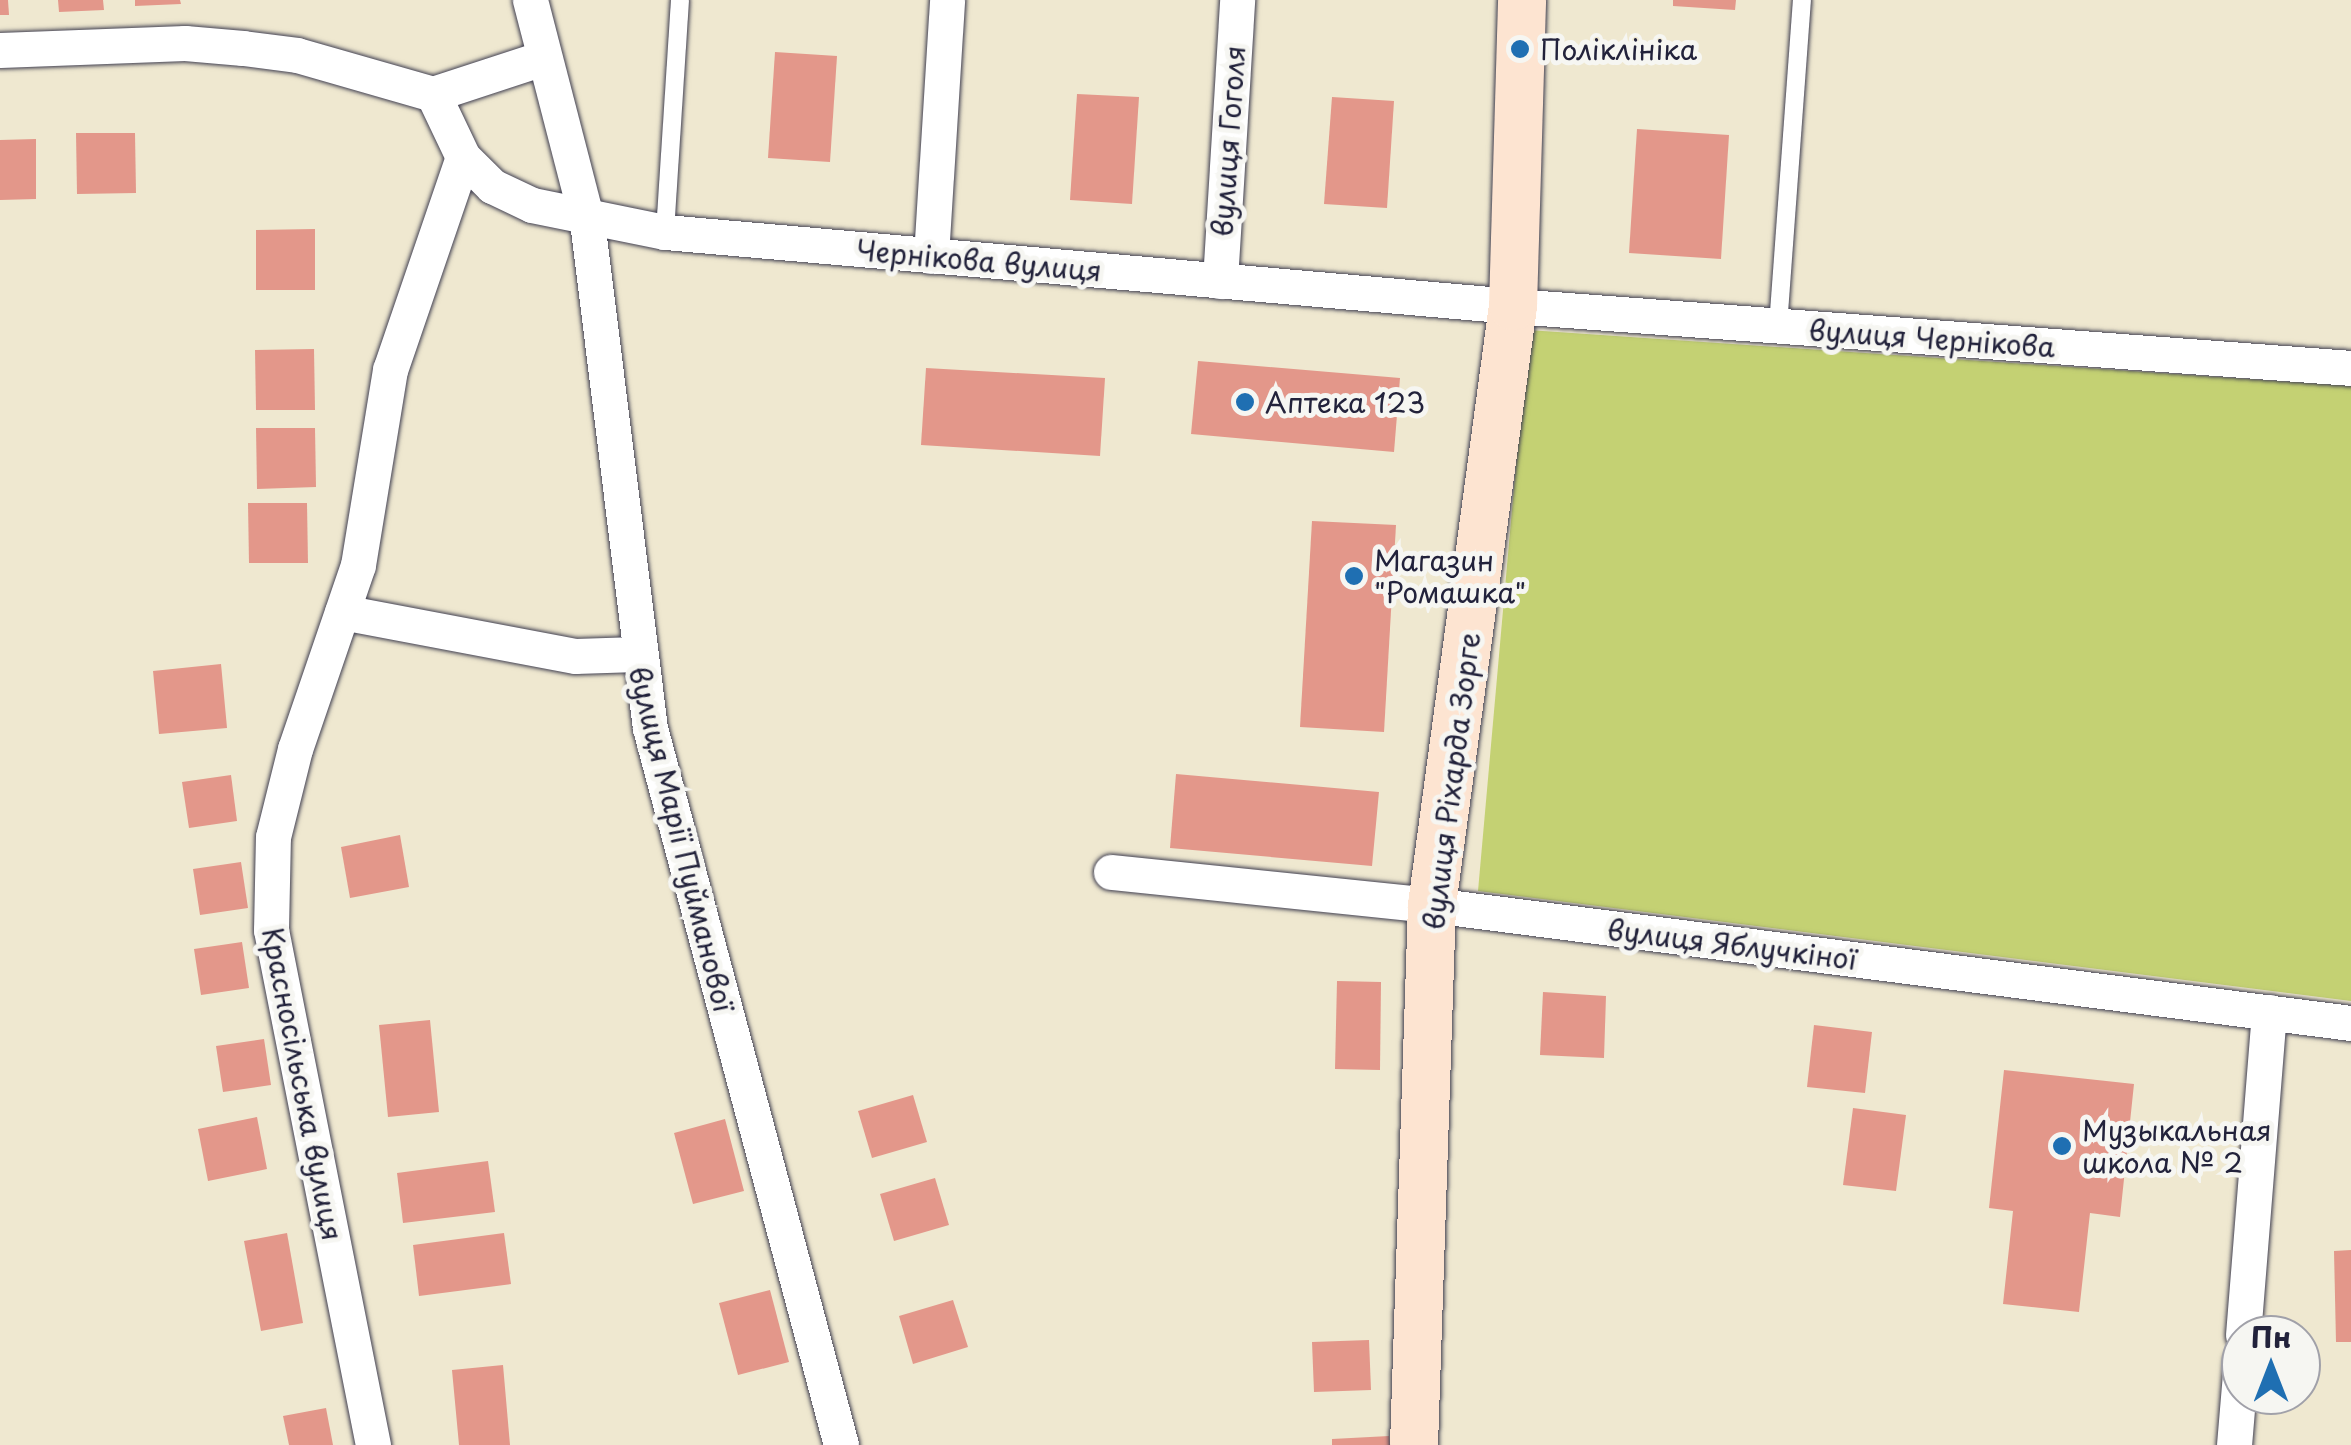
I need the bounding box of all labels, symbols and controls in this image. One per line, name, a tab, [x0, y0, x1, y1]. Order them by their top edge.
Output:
place label: Поліклініка	[1540, 32, 1697, 66]
marker: Поліклініка	[1509, 38, 1531, 60]
street label: вулиця Гоголя	[1205, 44, 1251, 238]
street label: Чернікова вулиця	[854, 232, 1104, 288]
street label: вулиця Чернікова	[1808, 313, 2056, 363]
place label: Аптека 123	[1265, 385, 1426, 419]
marker: Аптека 123	[1234, 391, 1256, 413]
place label: Магазин "Ромашка"	[1374, 543, 1526, 609]
marker: Магазин "Ромашка"	[1343, 565, 1365, 587]
street label: вулиця Ріхарда Зорге	[1416, 630, 1486, 932]
street label: вулиця Марії Пуйманової	[623, 662, 741, 1016]
street label: вулиця Яблучкіної	[1605, 912, 1859, 976]
street label: Красносільська вулиця	[256, 924, 350, 1244]
place label: Музыкальная школа № 2	[2082, 1113, 2272, 1179]
marker: Музыкальная школа № 2	[2051, 1135, 2073, 1157]
north arrow	[2221, 1315, 2321, 1415]
text: Пн	[2251, 1315, 2291, 1358]

